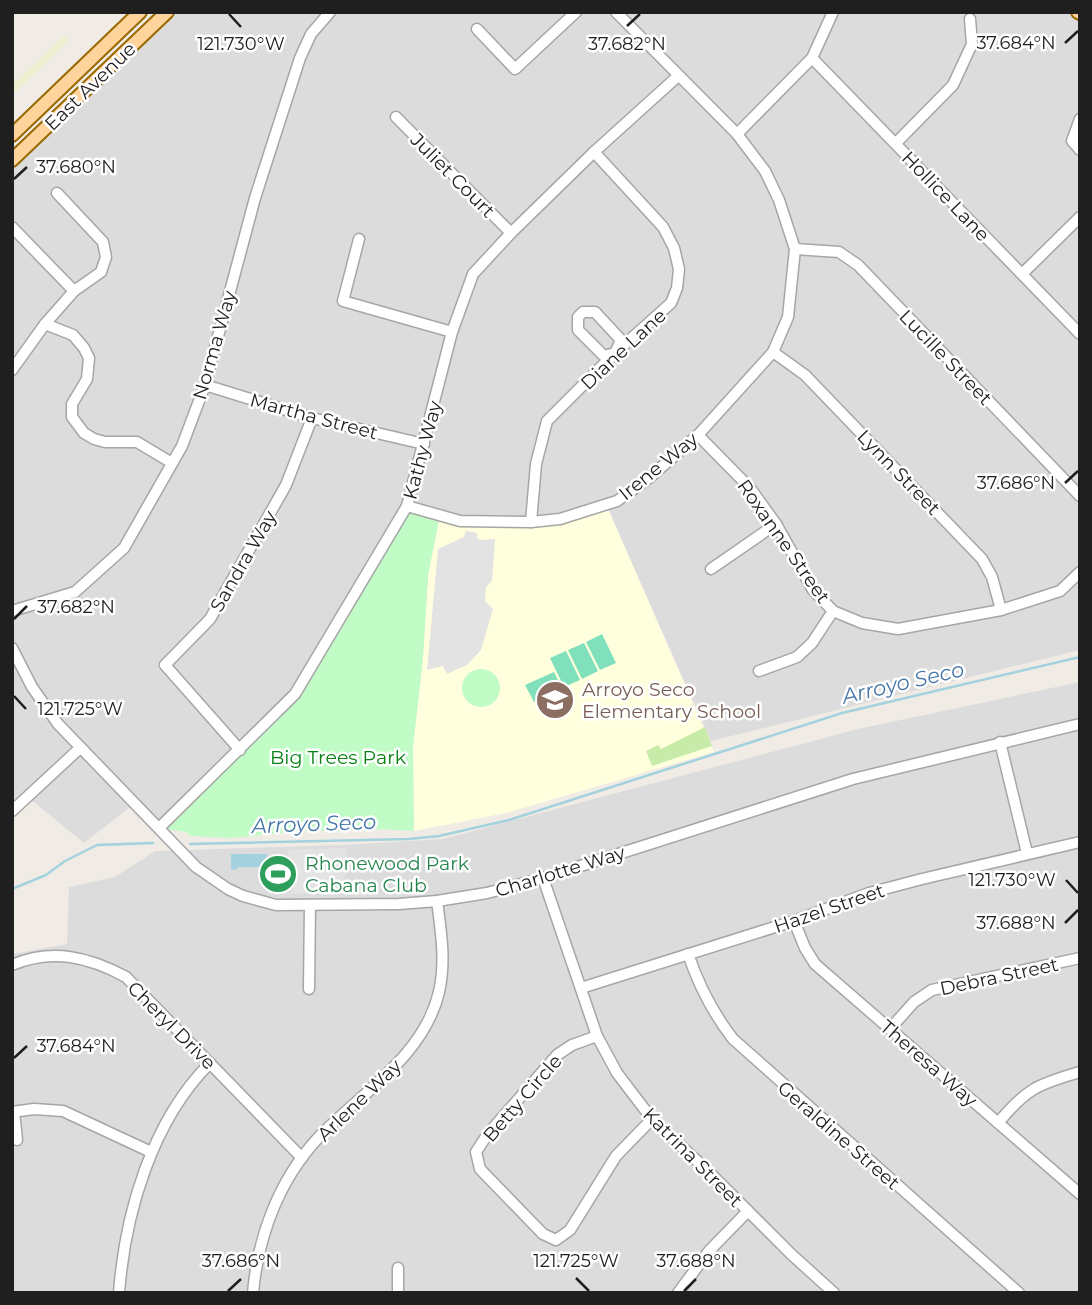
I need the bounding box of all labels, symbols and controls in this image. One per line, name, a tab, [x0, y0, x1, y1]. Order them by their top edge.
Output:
text: 37.684°N	[976, 32, 1056, 54]
text: 121.730°W	[197, 33, 285, 55]
text: 37.682°N	[588, 33, 666, 55]
street label: East Avenue	[40, 37, 141, 135]
street label: Juliet Court	[405, 128, 500, 223]
street label: Hollice Lane	[897, 146, 994, 246]
text: 37.680°N	[36, 156, 116, 178]
street label: Norma Way	[188, 287, 241, 402]
street label: Diane Lane	[576, 304, 671, 395]
street label: Lucille Street	[894, 305, 997, 410]
street label: Martha Street	[247, 388, 381, 445]
street label: Kathy Way	[398, 398, 447, 502]
street label: Lynn Street	[852, 425, 945, 520]
street label: Irene Way	[614, 427, 703, 505]
text: 37.686°N	[977, 472, 1055, 494]
street label: Roxanne Street	[732, 475, 835, 608]
street label: Sandra Way	[205, 506, 282, 616]
text: 37.682°N	[37, 596, 115, 618]
water label: Arroyo Seco	[837, 656, 966, 709]
place label: Arroyo Seco Elementary School	[582, 678, 761, 723]
school or university icon: Arroyo Seco Elementary School	[534, 679, 576, 721]
text: 121.725°W	[37, 698, 123, 720]
park label: Big Trees Park	[270, 746, 407, 769]
water label: Arroyo Seco	[249, 809, 377, 838]
street label: Charlotte Way	[492, 841, 628, 902]
place label: Rhonewood Park Cabana Club	[305, 852, 470, 897]
sports icon: Rhonewood Park Cabana Club	[257, 853, 299, 895]
text: 121.730°W	[968, 869, 1056, 891]
street label: Hazel Street	[771, 879, 888, 938]
text: 37.688°N	[976, 912, 1056, 934]
street label: Debra Street	[938, 953, 1061, 1000]
street label: Cheryl Drive	[123, 976, 221, 1074]
street label: Theresa Way	[876, 1015, 982, 1112]
text: 37.684°N	[36, 1035, 116, 1057]
street label: Betty Circle	[478, 1050, 567, 1147]
street label: Arlene Way	[312, 1054, 407, 1146]
street label: Geraldine Street	[773, 1076, 905, 1195]
street label: Katrina Street	[638, 1103, 747, 1212]
text: 37.686°N	[202, 1250, 280, 1272]
text: 121.725°W	[533, 1250, 619, 1272]
text: 37.688°N	[656, 1250, 736, 1272]

